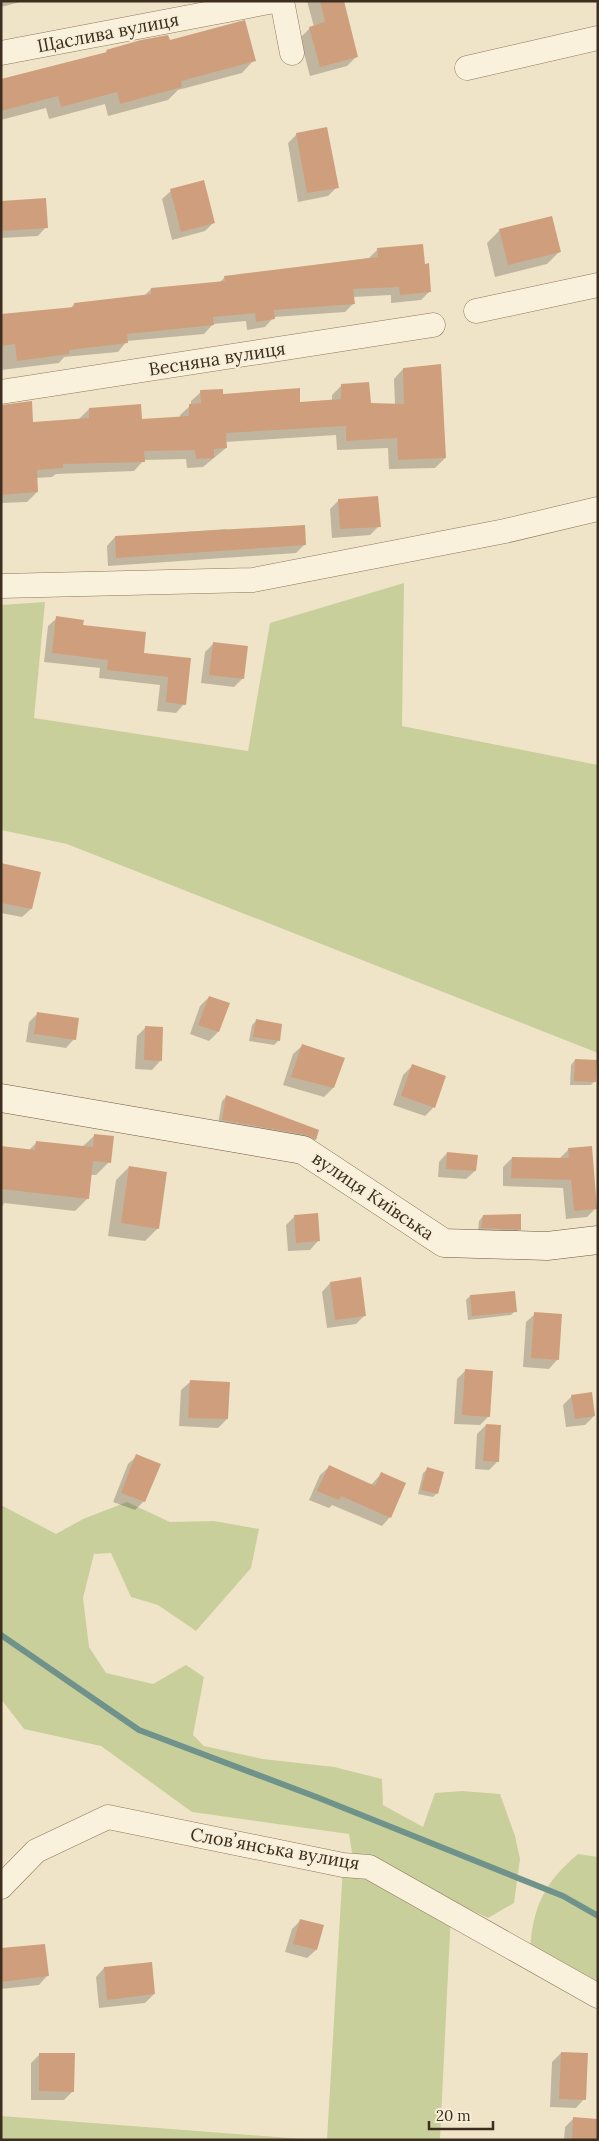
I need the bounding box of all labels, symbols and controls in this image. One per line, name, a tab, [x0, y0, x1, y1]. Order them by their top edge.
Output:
street label: Щаслива вулиця	[35, 7, 181, 58]
street label: Весняна вулиця	[147, 336, 287, 381]
street label: вулиця Київська	[308, 1146, 439, 1245]
street label: Словʼянська вулиця	[189, 1822, 362, 1875]
scale bar	[429, 2098, 493, 2130]
text: 20 m	[436, 2106, 471, 2125]

